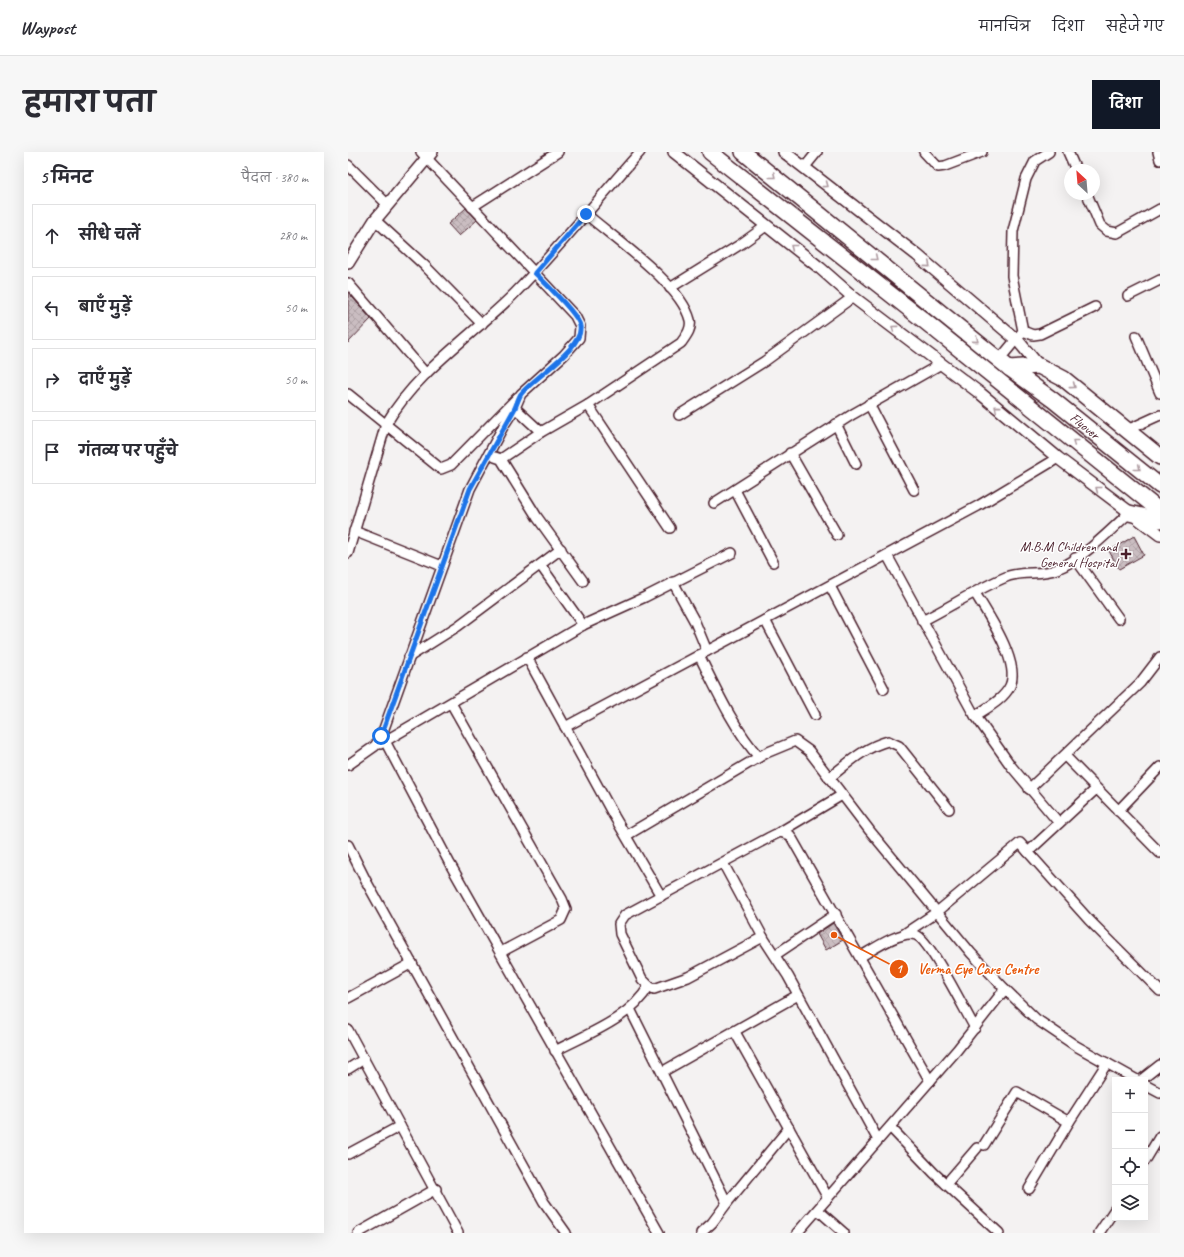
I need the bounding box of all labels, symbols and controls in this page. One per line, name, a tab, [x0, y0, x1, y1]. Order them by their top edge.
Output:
text: Waypost	[20, 16, 75, 40]
text: मानचित्र	[979, 18, 1030, 35]
text: दिशा	[1052, 18, 1084, 35]
text: सहेजे गए	[1106, 18, 1164, 35]
button: दिशा	[1092, 80, 1160, 129]
text: हमारा पता	[24, 85, 155, 120]
north arrow	[1064, 164, 1100, 200]
text: 5 मिनट	[40, 167, 93, 188]
text: पैदल · 380 m	[241, 170, 308, 186]
one-way arrow	[769, 172, 776, 179]
one-way arrow	[821, 180, 828, 187]
route end	[577, 205, 595, 223]
icon: ahead	[41, 225, 63, 247]
text: सीधे चलें	[79, 226, 140, 245]
text: 280 m	[279, 228, 307, 244]
one-way arrow	[790, 245, 797, 252]
one-way arrow	[870, 253, 877, 260]
one-way arrow	[924, 260, 931, 267]
icon: left	[41, 297, 63, 319]
text: बाएँ मुड़ें	[79, 298, 131, 317]
text: 50 m	[285, 300, 307, 316]
one-way arrow	[892, 326, 899, 333]
one-way arrow	[971, 335, 978, 342]
icon: right	[41, 369, 63, 391]
text: दाएँ मुड़ें	[79, 370, 131, 389]
text: 50 m	[285, 372, 307, 388]
one-way arrow	[1068, 381, 1075, 388]
one-way arrow	[994, 405, 1002, 412]
street label: Flyover	[1067, 409, 1105, 444]
one-way arrow	[1073, 440, 1080, 447]
icon: arrive	[41, 441, 63, 463]
text: गंतव्य पर पहुँचे	[79, 442, 177, 461]
one-way arrow	[1134, 464, 1141, 471]
one-way arrow	[1096, 487, 1103, 494]
place label: M.B.M Children and General Hospital	[1020, 538, 1120, 571]
marker: M.B.M Children and General Hospital	[1120, 548, 1132, 560]
route start	[372, 727, 390, 745]
callout: Verma Eye Care Centre	[889, 955, 1046, 982]
text: Verma Eye Care Centre	[918, 960, 1040, 979]
text: 1	[896, 961, 903, 977]
map controls	[1112, 1077, 1148, 1221]
button: +	[1112, 1077, 1148, 1113]
button: −	[1112, 1113, 1148, 1149]
button: locate	[1112, 1149, 1148, 1185]
button: layers	[1112, 1185, 1148, 1221]

